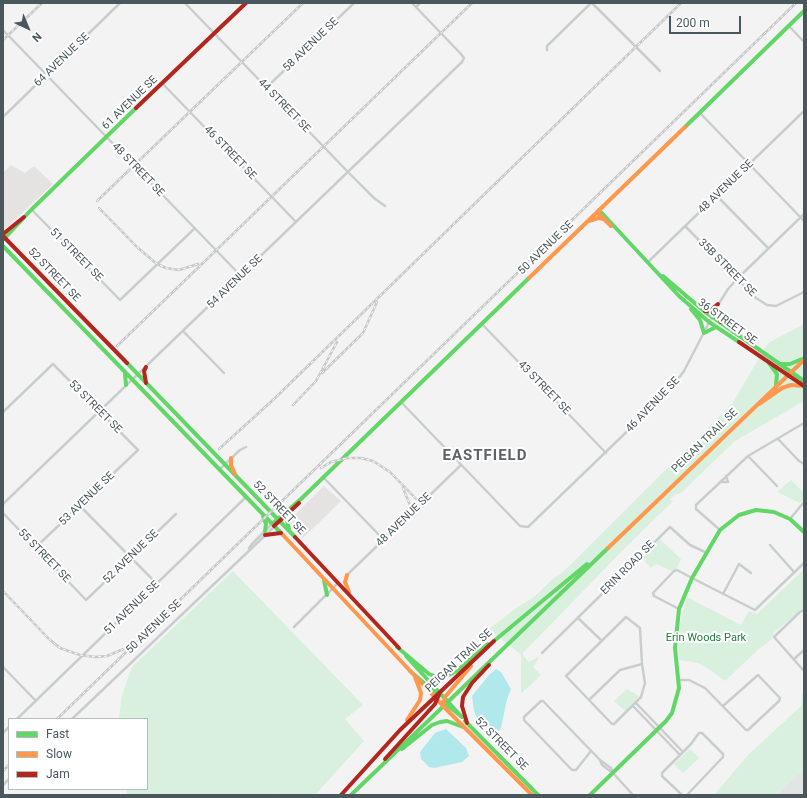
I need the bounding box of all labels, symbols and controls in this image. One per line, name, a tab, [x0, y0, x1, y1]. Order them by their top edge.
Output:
north arrow	[8, 8, 48, 48]
scale bar	[671, 8, 743, 34]
street label: 58 AVENUE SE	[281, 15, 341, 75]
text: 200 m	[676, 16, 710, 30]
street label: 64 AVENUE SE	[32, 30, 92, 90]
street label: 61 AVENUE SE	[100, 73, 160, 133]
street label: 44 STREET SE	[255, 76, 313, 136]
street label: 46 STREET SE	[201, 123, 259, 183]
street label: 48 STREET SE	[109, 140, 167, 200]
street label: 48 AVENUE SE	[696, 157, 756, 217]
street label: 50 AVENUE SE	[516, 218, 576, 278]
street label: 51 STREET SE	[47, 226, 105, 284]
street label: 35B STREET SE	[695, 236, 759, 300]
street label: 52 STREET SE	[25, 245, 83, 305]
street label: 54 AVENUE SE	[205, 252, 265, 312]
street label: 36 STREET SE	[695, 296, 759, 348]
street label: 43 STREET SE	[515, 358, 573, 418]
street label: 46 AVENUE SE	[623, 375, 683, 435]
street label: 53 STREET SE	[66, 378, 124, 436]
street label: PEIGAN TRAIL SE	[669, 406, 741, 476]
district label: EASTFIELD	[443, 447, 527, 465]
street label: 53 AVENUE SE	[57, 469, 117, 529]
street label: 52 STREET SE	[250, 478, 308, 538]
street label: 48 AVENUE SE	[374, 490, 434, 550]
street label: 55 STREET SE	[15, 526, 73, 586]
street label: 52 AVENUE SE	[101, 527, 161, 587]
street label: ERIN ROAD SE	[598, 538, 658, 598]
street label: 51 AVENUE SE	[102, 578, 162, 638]
street label: 50 AVENUE SE	[124, 597, 184, 657]
street label: PEIGAN TRAIL SE	[423, 627, 495, 695]
park label: Erin Woods Park	[666, 631, 746, 645]
street label: 52 STREET SE	[472, 715, 530, 773]
legend	[8, 718, 148, 790]
text: Fast	[46, 727, 69, 741]
text: Slow	[46, 747, 72, 761]
text: Jam	[46, 767, 70, 781]

